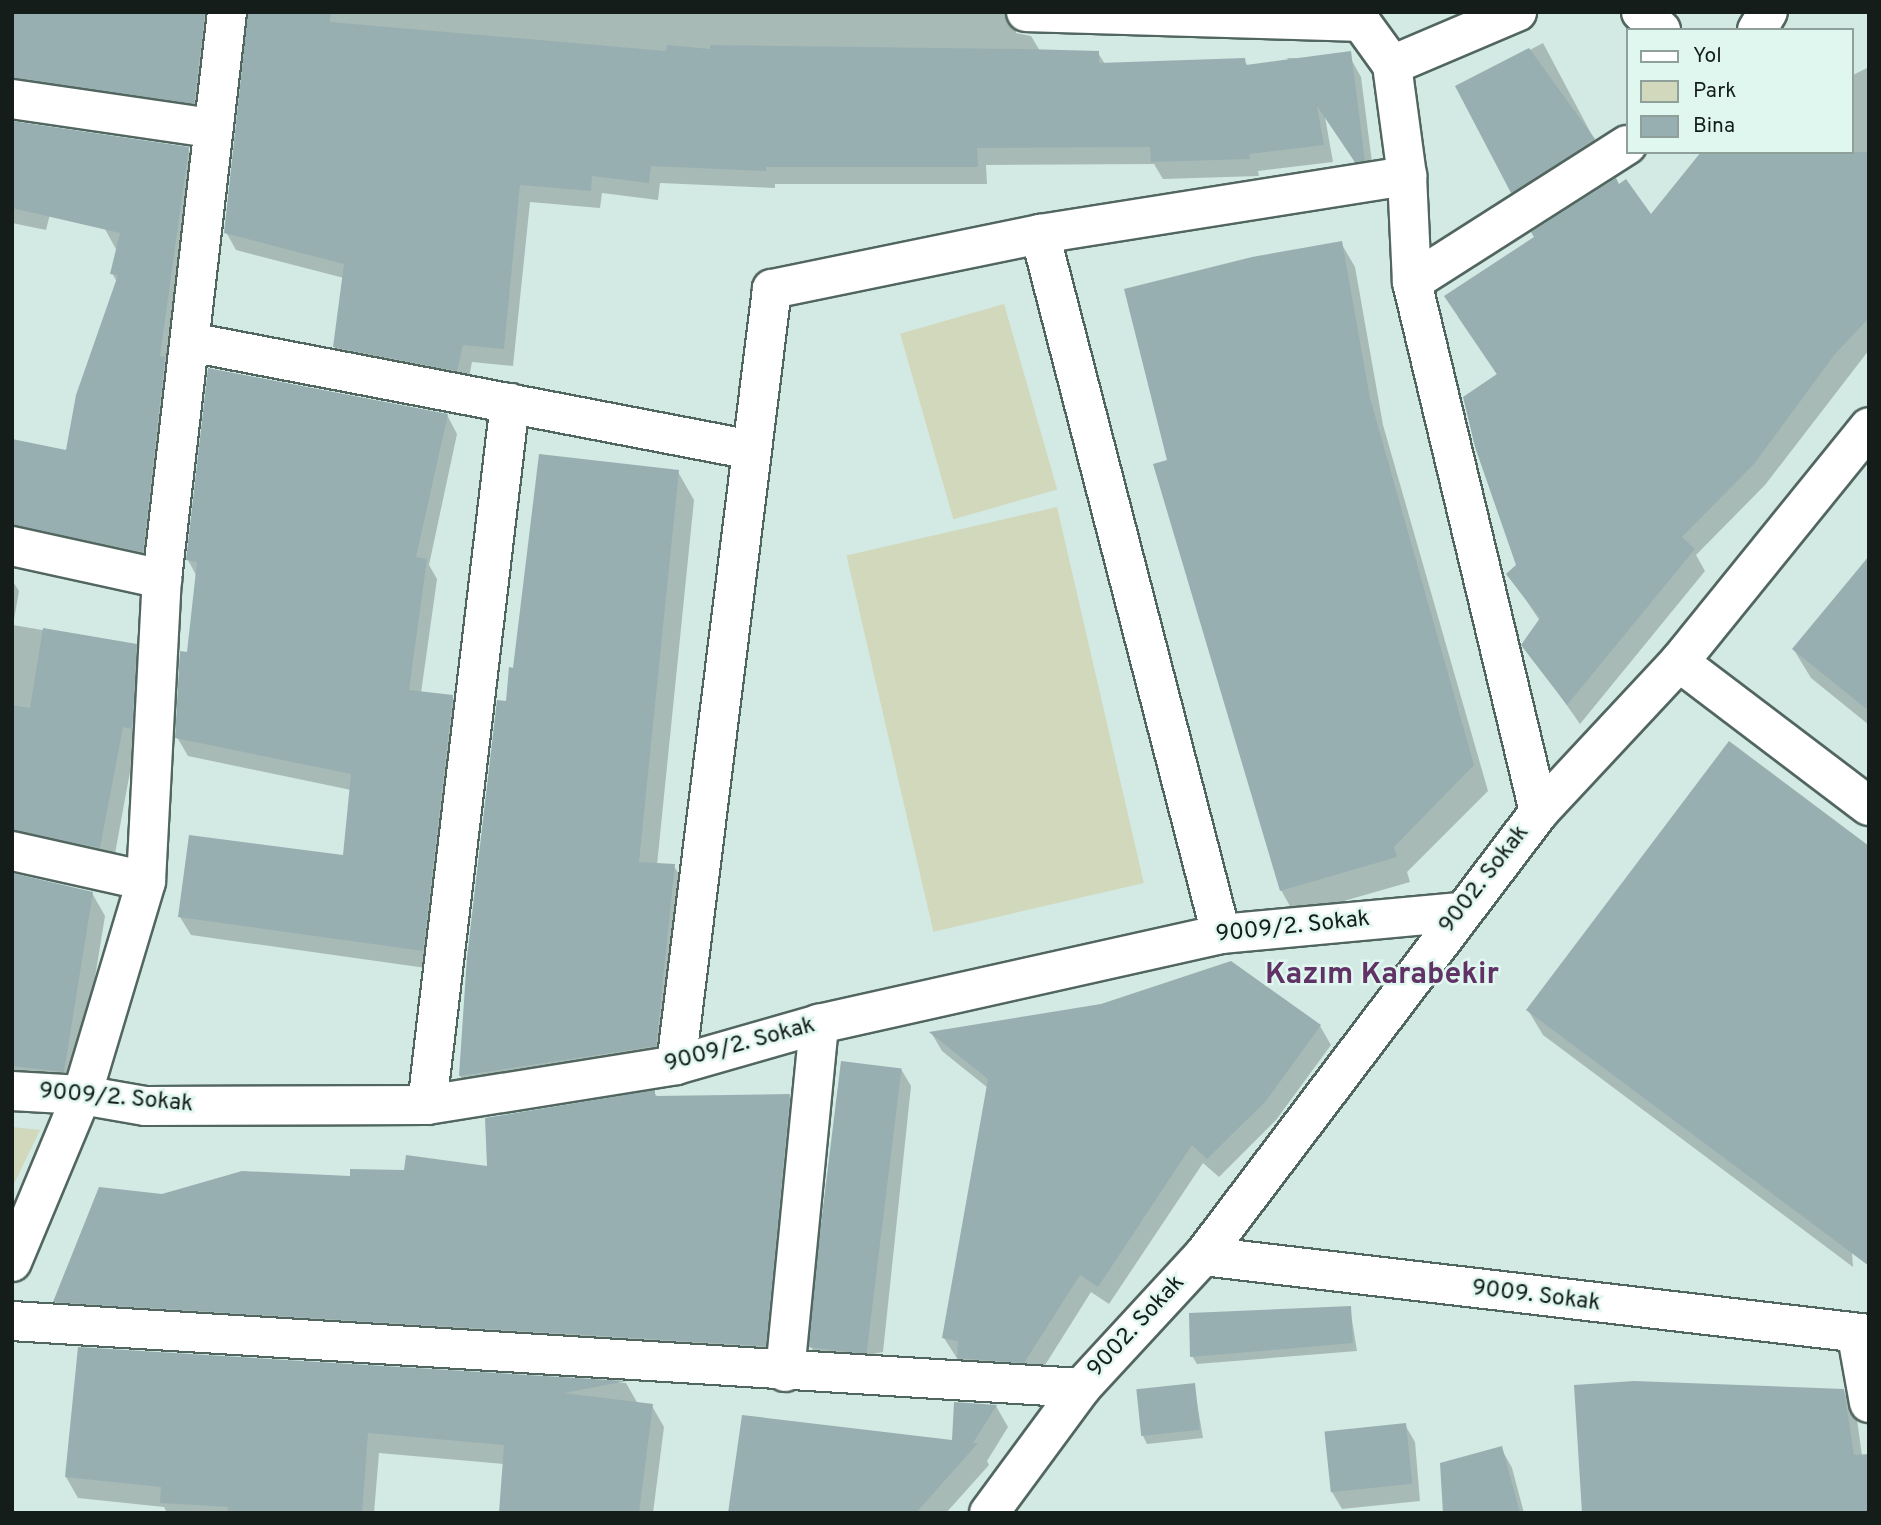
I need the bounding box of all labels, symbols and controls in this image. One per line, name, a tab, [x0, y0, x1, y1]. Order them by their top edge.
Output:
legend	[1626, 28, 1853, 154]
text: Yol	[1693, 43, 1722, 70]
text: Park	[1693, 78, 1736, 105]
text: Bina	[1693, 113, 1735, 140]
street label: 9002. Sokak	[1434, 820, 1536, 940]
street label: 9009/2. Sokak	[1215, 906, 1371, 950]
district label: Kazım Karabekir	[1265, 958, 1499, 994]
street label: 9009/2. Sokak	[662, 1013, 818, 1079]
street label: 9009/2. Sokak	[38, 1079, 194, 1119]
street label: 9002. Sokak	[1083, 1270, 1191, 1384]
street label: 9009. Sokak	[1470, 1275, 1602, 1319]

